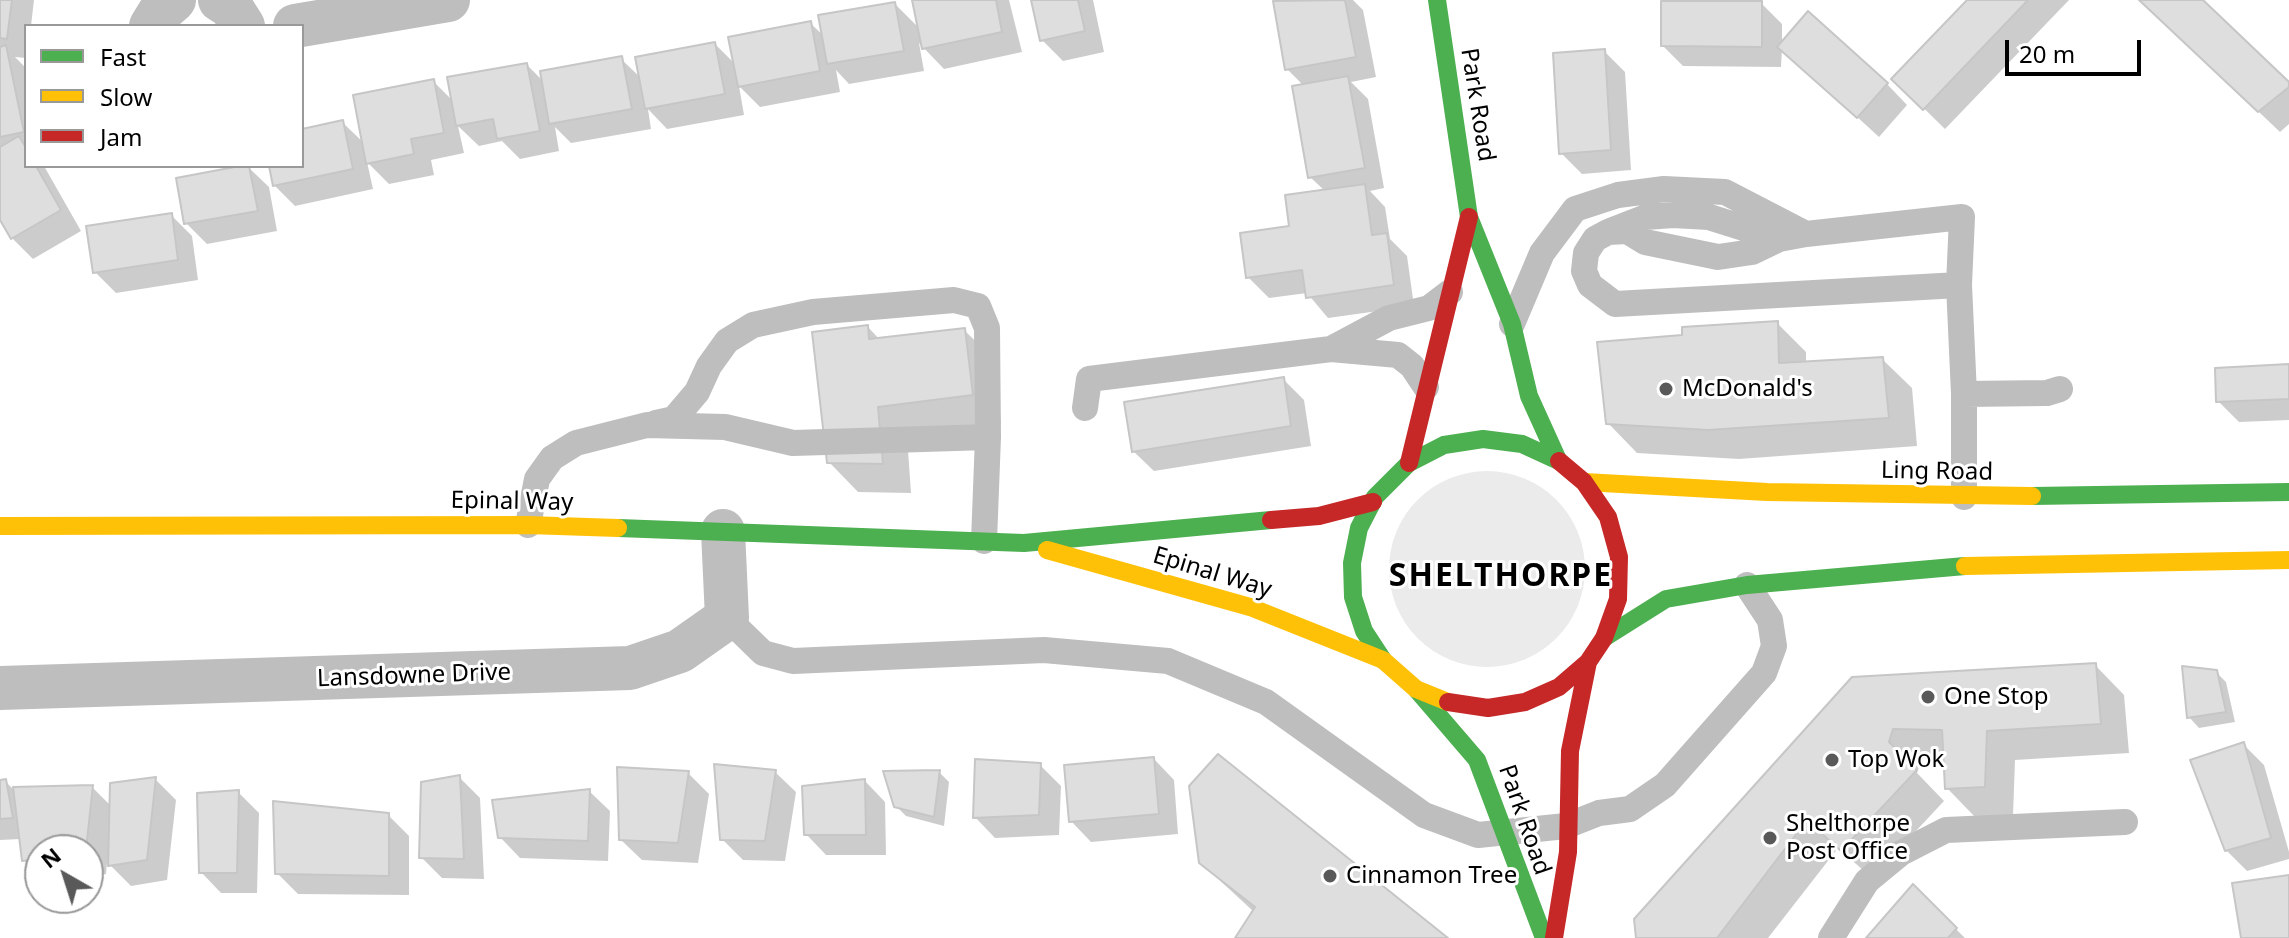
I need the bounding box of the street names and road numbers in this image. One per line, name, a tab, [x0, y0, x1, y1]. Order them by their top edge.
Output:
street label: Park Road	[1454, 46, 1500, 164]
street label: Ling Road	[1881, 457, 1993, 487]
street label: Epinal Way	[450, 487, 574, 517]
street label: Epinal Way	[1149, 541, 1275, 605]
street label: Lansdowne Drive	[317, 658, 511, 694]
street label: Park Road	[1492, 761, 1556, 879]

